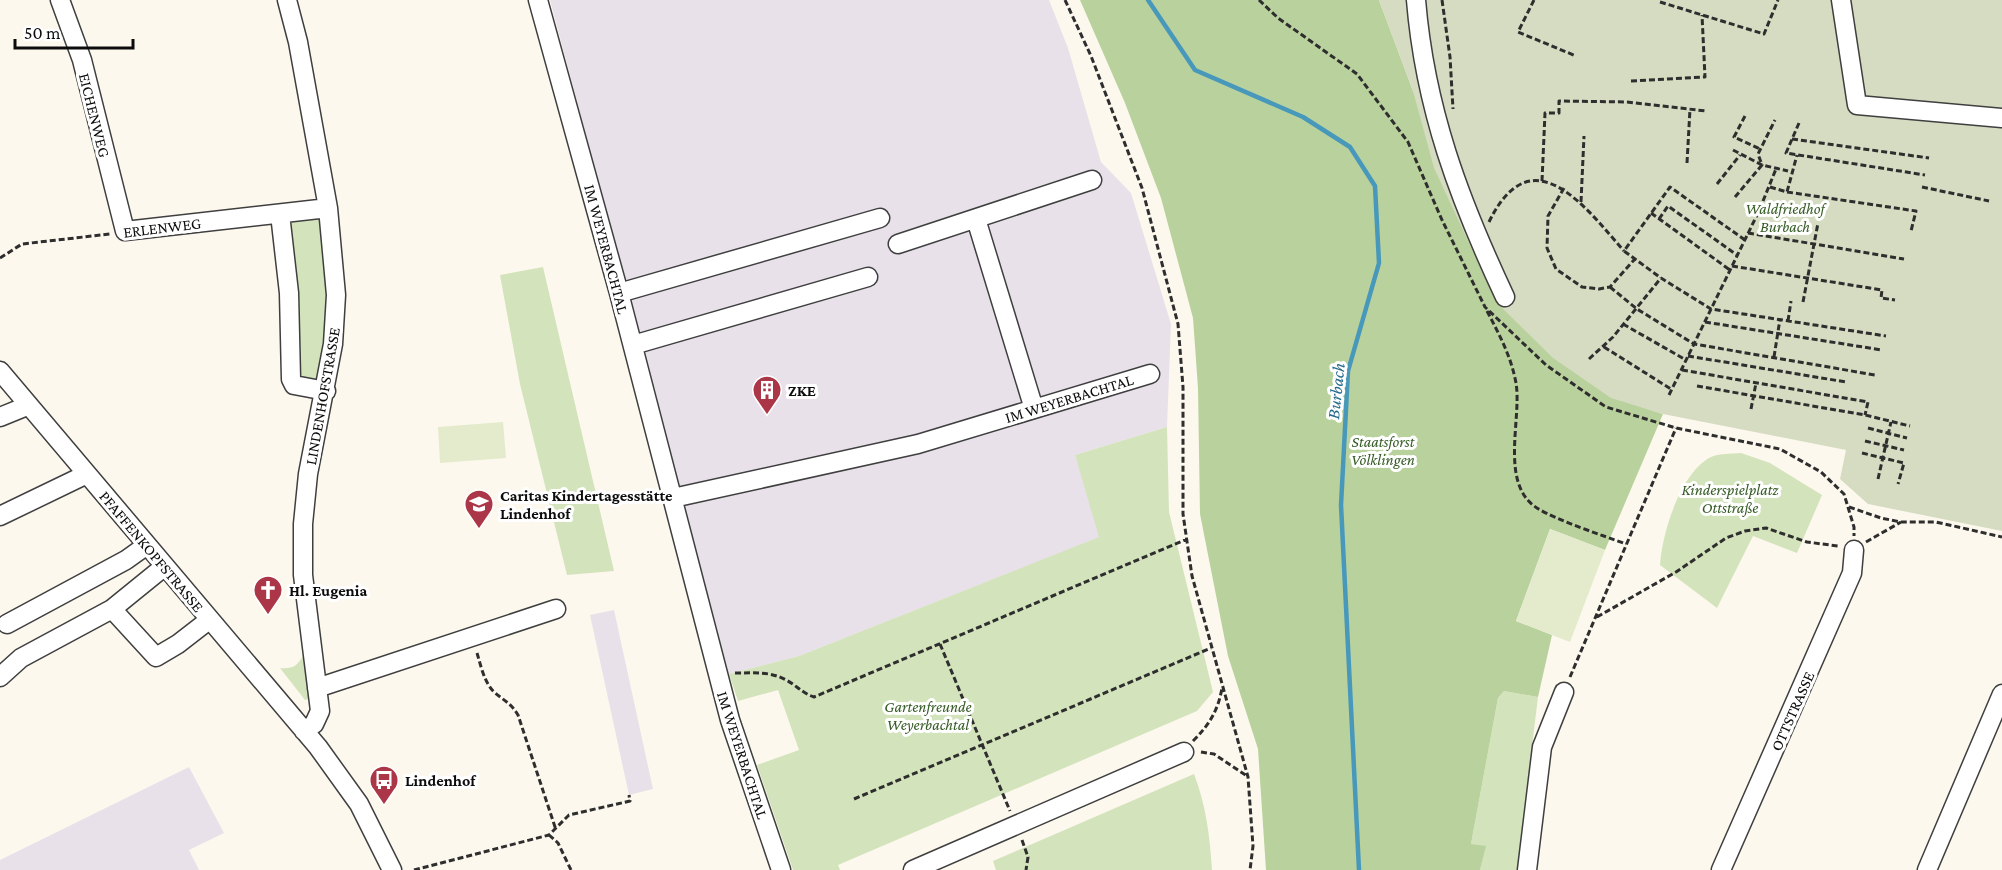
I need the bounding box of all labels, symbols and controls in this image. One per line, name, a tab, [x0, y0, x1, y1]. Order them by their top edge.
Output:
scale bar	[15, 12, 134, 50]
text: 50 m	[24, 23, 61, 43]
street label: EICHENWEG	[76, 71, 113, 159]
street label: IM WEYERBACHTAL	[581, 183, 632, 316]
park label: Waldfriedhof Burbach	[1745, 200, 1827, 235]
street label: ERLENWEG	[122, 214, 202, 241]
street label: LINDENHOFSTRASSE	[302, 326, 343, 466]
water label: Burbach	[1323, 362, 1349, 420]
street label: IM WEYERBACHTAL	[1003, 371, 1135, 426]
building icon: ZKE	[751, 374, 783, 416]
place label: ZKE	[788, 382, 816, 399]
park label: Staatsforst Völklingen	[1351, 433, 1415, 469]
park label: Kinderspielplatz Ottstraße	[1681, 481, 1779, 517]
street label: PFAFFENKOPFSTRASSE	[96, 487, 207, 615]
place label: Caritas Kindertagesstätte Lindenhof	[500, 487, 673, 522]
school or university icon: Caritas Kindertagesstätte Lindenhof	[463, 488, 495, 530]
church icon: Hl. Eugenia	[252, 574, 284, 616]
place label: Hl. Eugenia	[289, 582, 367, 599]
street label: OTTSTRASSE	[1767, 669, 1818, 754]
street label: IM WEYERBACHTAL	[714, 689, 771, 821]
park label: Gartenfreunde Weyerbachtal	[884, 698, 972, 734]
bus stop icon: Lindenhof	[368, 764, 400, 806]
place label: Lindenhof	[405, 772, 477, 789]

